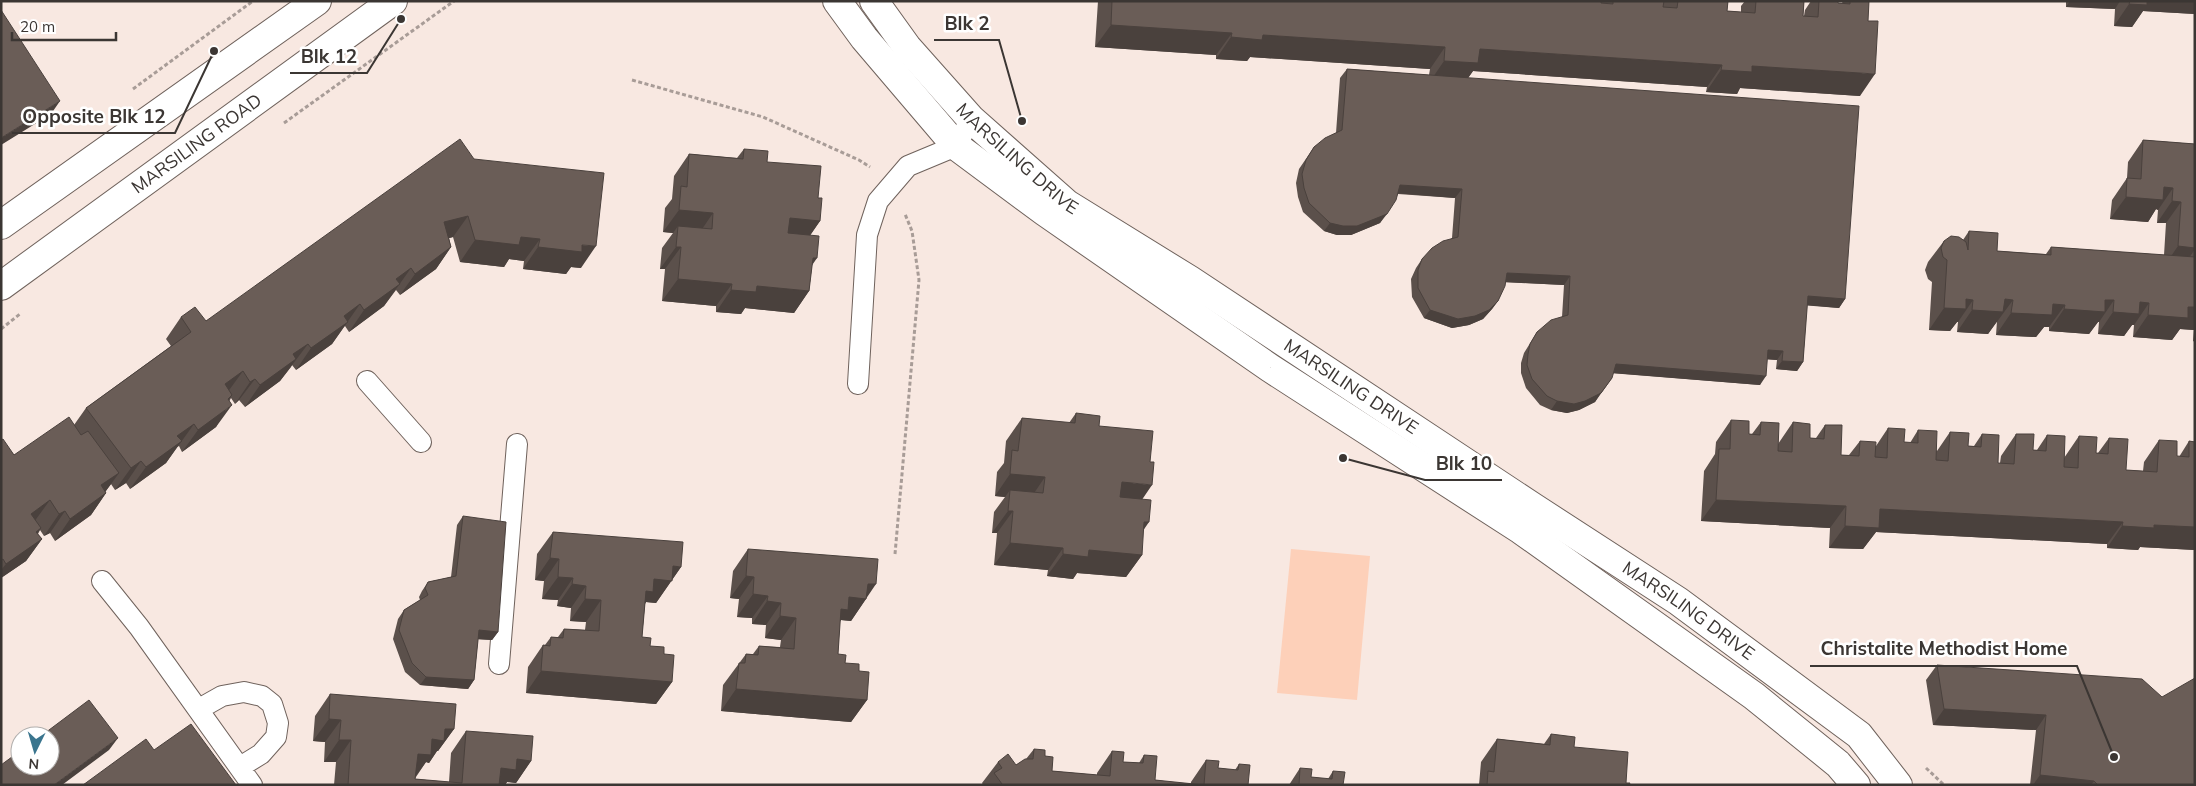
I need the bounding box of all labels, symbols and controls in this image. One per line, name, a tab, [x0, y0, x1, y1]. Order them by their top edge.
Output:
callout: Blk 2	[934, 6, 999, 40]
scale bar	[12, 10, 116, 42]
text: Blk 2	[944, 11, 990, 35]
text: 20 m	[20, 17, 55, 36]
callout: Blk 12	[290, 39, 367, 73]
text: Blk 12	[301, 44, 357, 68]
street label: MARSILING ROAD	[127, 88, 266, 198]
street label: MARSILING DRIVE	[951, 98, 1083, 219]
callout: Opposite Blk 12	[12, 99, 175, 133]
text: Opposite Blk 12	[22, 104, 166, 128]
street label: MARSILING DRIVE	[1280, 333, 1423, 439]
callout: Blk 10	[1425, 446, 1502, 480]
text: Blk 10	[1436, 451, 1492, 475]
street label: MARSILING DRIVE	[1618, 556, 1759, 665]
callout: Christalite Methodist Home	[1810, 632, 2077, 666]
text: Christalite Methodist Home	[1821, 636, 2067, 660]
north arrow	[10, 726, 60, 776]
text: N	[28, 755, 40, 773]

